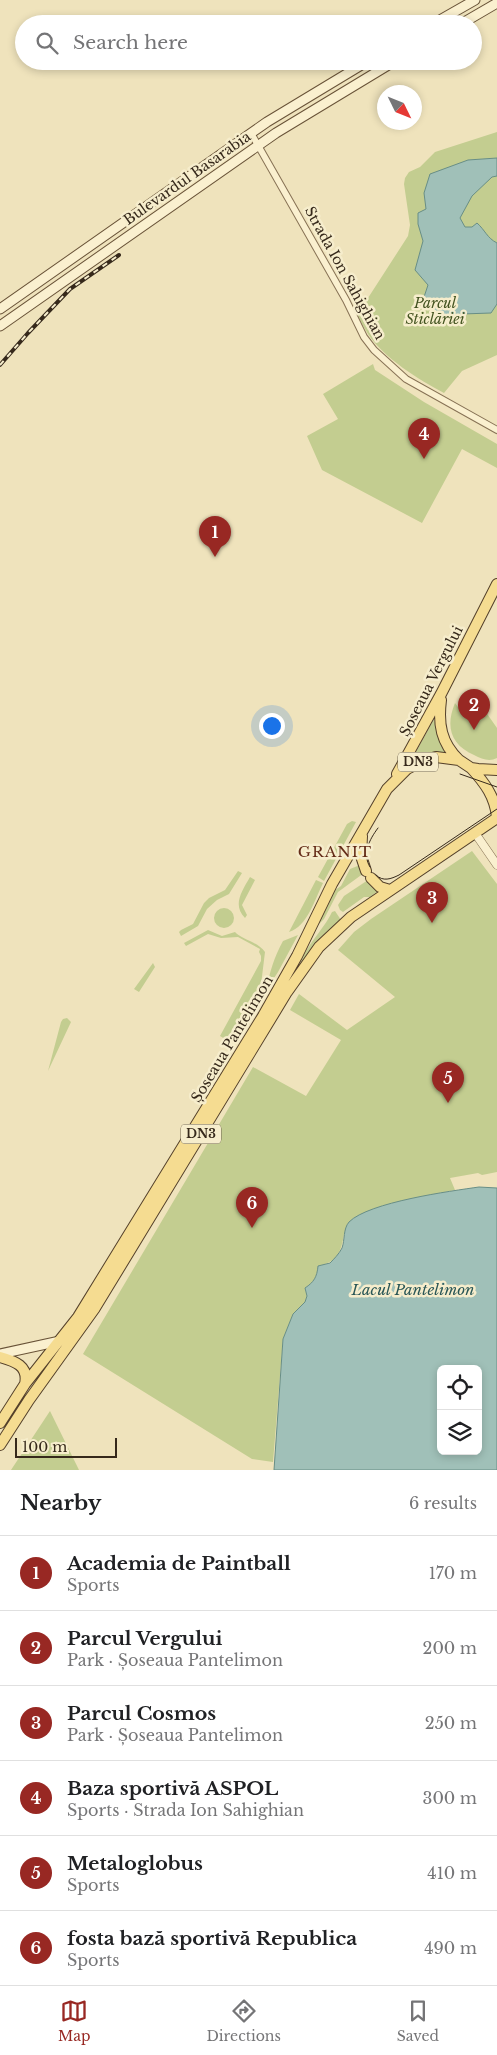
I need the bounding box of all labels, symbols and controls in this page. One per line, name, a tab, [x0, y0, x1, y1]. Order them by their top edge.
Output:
search box	[15, 15, 482, 70]
icon: search	[33, 29, 61, 57]
text: Search here	[73, 31, 188, 54]
north arrow	[377, 85, 422, 130]
street label: Bulevardul Basarabia	[120, 127, 254, 229]
street label: Strada Ion Sahighian	[301, 203, 389, 343]
park label: Parcul Sticlăriei	[405, 294, 465, 328]
pin: 4	[408, 418, 440, 459]
pin: 1	[199, 516, 231, 557]
street label: Șoseaua Vergului	[395, 622, 467, 739]
pin: 2	[458, 689, 490, 730]
your location	[259, 713, 285, 739]
road number: DN3	[398, 752, 438, 772]
district label: GRANIT	[298, 842, 372, 861]
pin: 3	[416, 882, 448, 923]
street label: Șoseaua Pantelimon	[187, 972, 277, 1106]
pin: 5	[432, 1062, 464, 1103]
road number: DN3	[181, 1124, 221, 1144]
pin: 6	[236, 1187, 268, 1228]
water label: Lacul Pantelimon	[351, 1280, 474, 1299]
map controls	[437, 1365, 482, 1455]
button: locate	[437, 1365, 482, 1410]
button: layers	[437, 1410, 482, 1455]
scale bar	[15, 1435, 118, 1458]
text: 100 m	[22, 1438, 67, 1456]
text: Nearby	[20, 1490, 101, 1516]
text: 6 results	[409, 1493, 477, 1513]
text: Academia de Paintball	[67, 1552, 291, 1575]
text: 1	[33, 1563, 39, 1583]
text: 170 m	[429, 1563, 477, 1583]
text: Sports	[67, 1575, 120, 1595]
text: Parcul Vergului	[67, 1627, 222, 1650]
text: 2	[31, 1638, 41, 1658]
text: 200 m	[423, 1638, 477, 1658]
text: Park · Șoseaua Pantelimon	[67, 1650, 283, 1670]
text: Parcul Cosmos	[67, 1702, 216, 1725]
text: 3	[31, 1713, 41, 1733]
text: 250 m	[425, 1713, 477, 1733]
text: Park · Șoseaua Pantelimon	[67, 1725, 283, 1745]
text: Baza sportivă ASPOL	[67, 1777, 278, 1800]
text: 4	[31, 1788, 41, 1808]
text: 300 m	[423, 1788, 477, 1808]
text: Sports · Strada Ion Sahighian	[67, 1800, 304, 1820]
text: Metaloglobus	[67, 1852, 203, 1875]
text: 5	[31, 1863, 41, 1883]
text: 410 m	[427, 1863, 477, 1883]
text: Sports	[67, 1875, 120, 1895]
text: fosta bază sportivă Republica	[67, 1927, 357, 1950]
text: 6	[31, 1938, 41, 1958]
text: 490 m	[424, 1938, 477, 1958]
text: Sports	[67, 1950, 120, 1970]
tab: Map	[58, 1997, 91, 2045]
tab: Directions	[206, 1997, 281, 2045]
tab: Saved	[397, 1997, 439, 2045]

